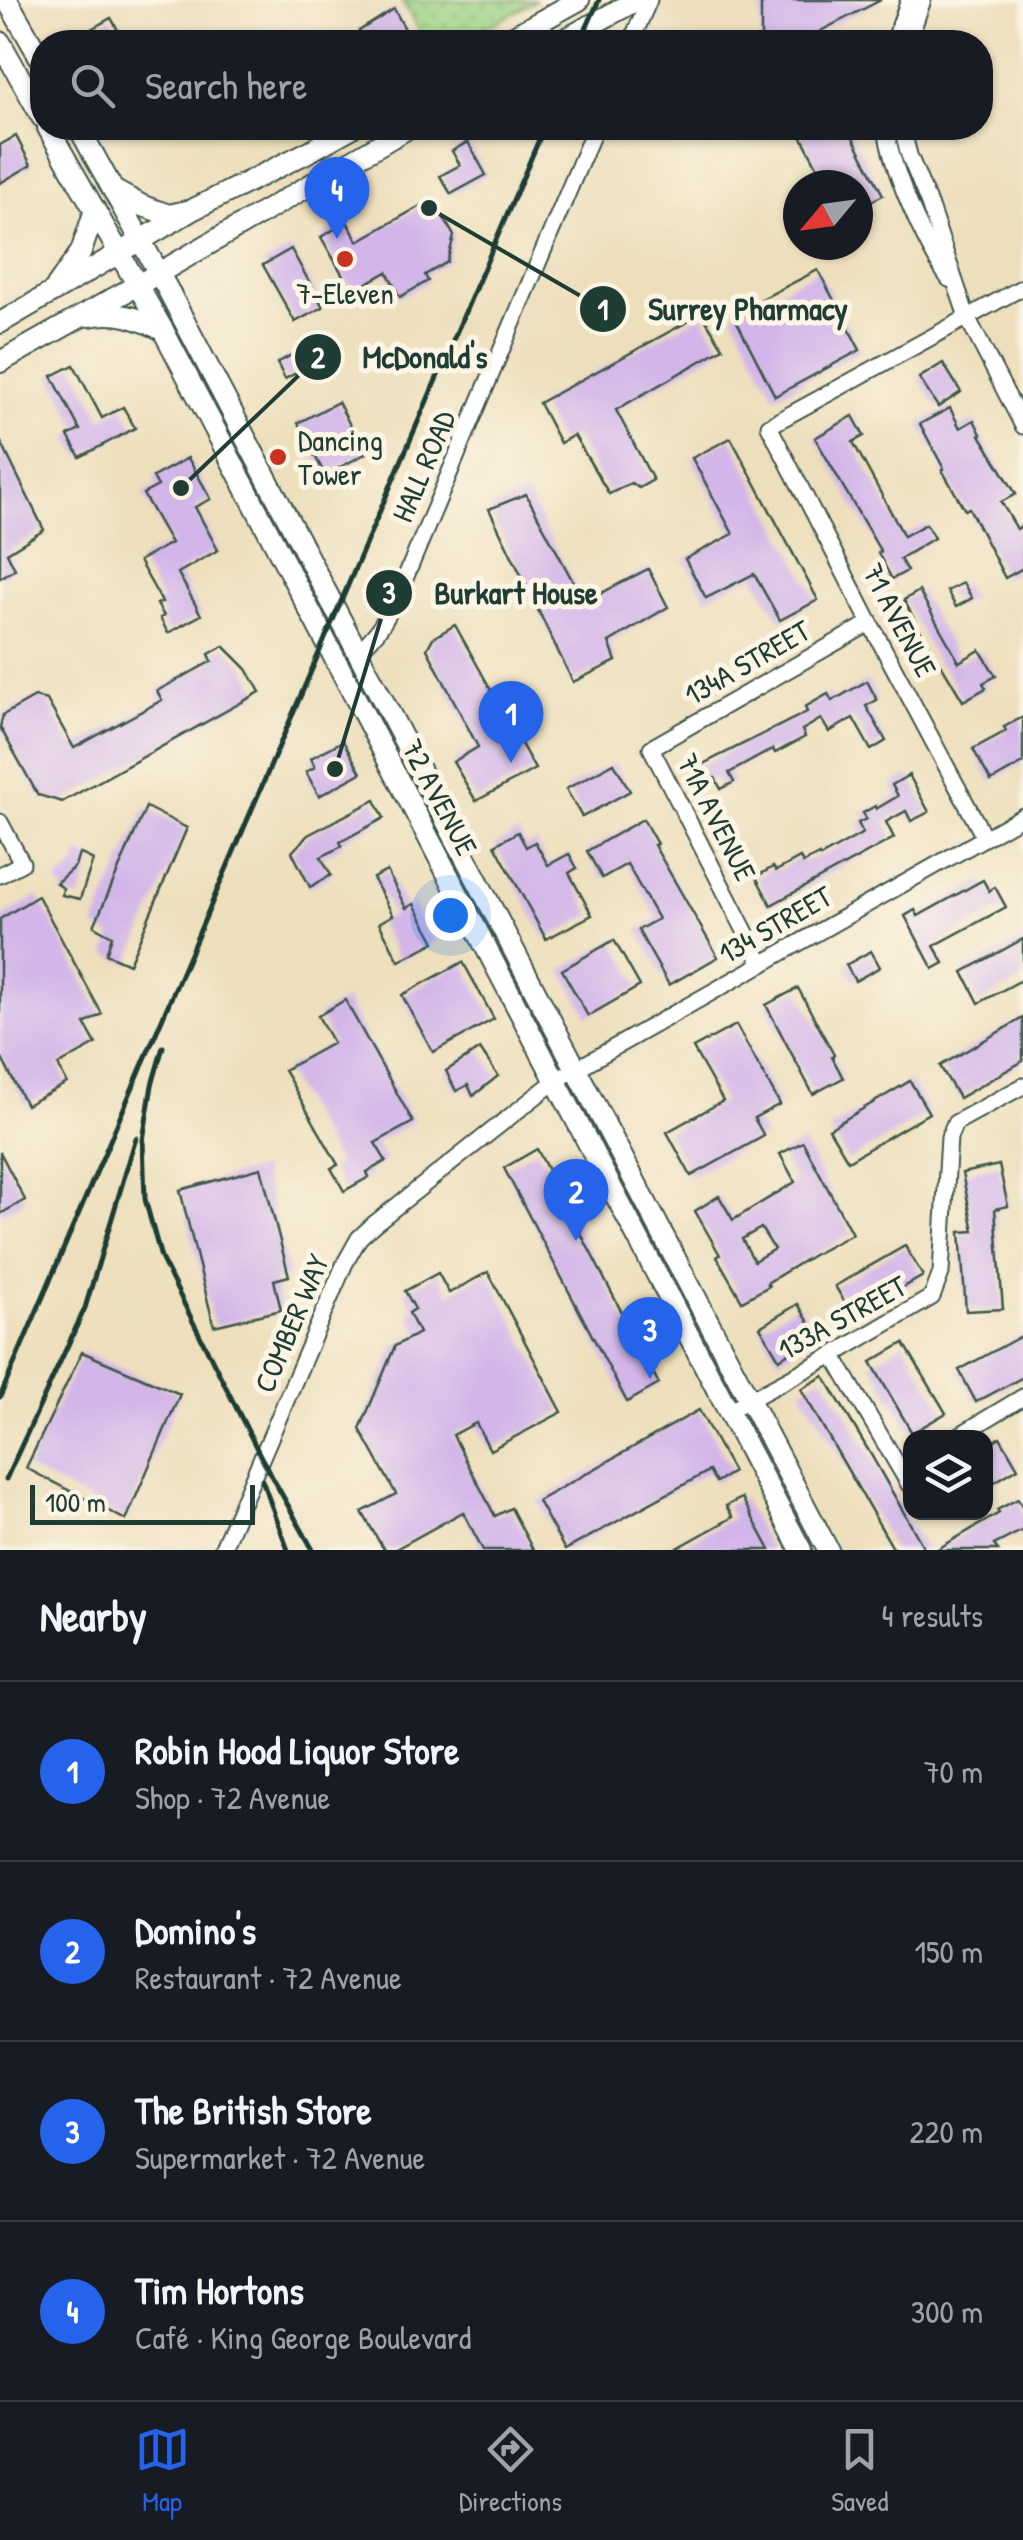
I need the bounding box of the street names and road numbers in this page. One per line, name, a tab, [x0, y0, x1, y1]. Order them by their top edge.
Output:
street label: HALL ROAD	[382, 404, 465, 528]
street label: 71 AVENUE	[853, 556, 947, 684]
street label: 134A STREET	[677, 609, 818, 714]
street label: 72 AVENUE	[393, 732, 487, 862]
street label: 71A AVENUE	[668, 747, 766, 887]
street label: 134 STREET	[711, 875, 840, 972]
street label: COMBER WAY	[244, 1248, 338, 1398]
street label: 133A STREET	[771, 1265, 914, 1369]

